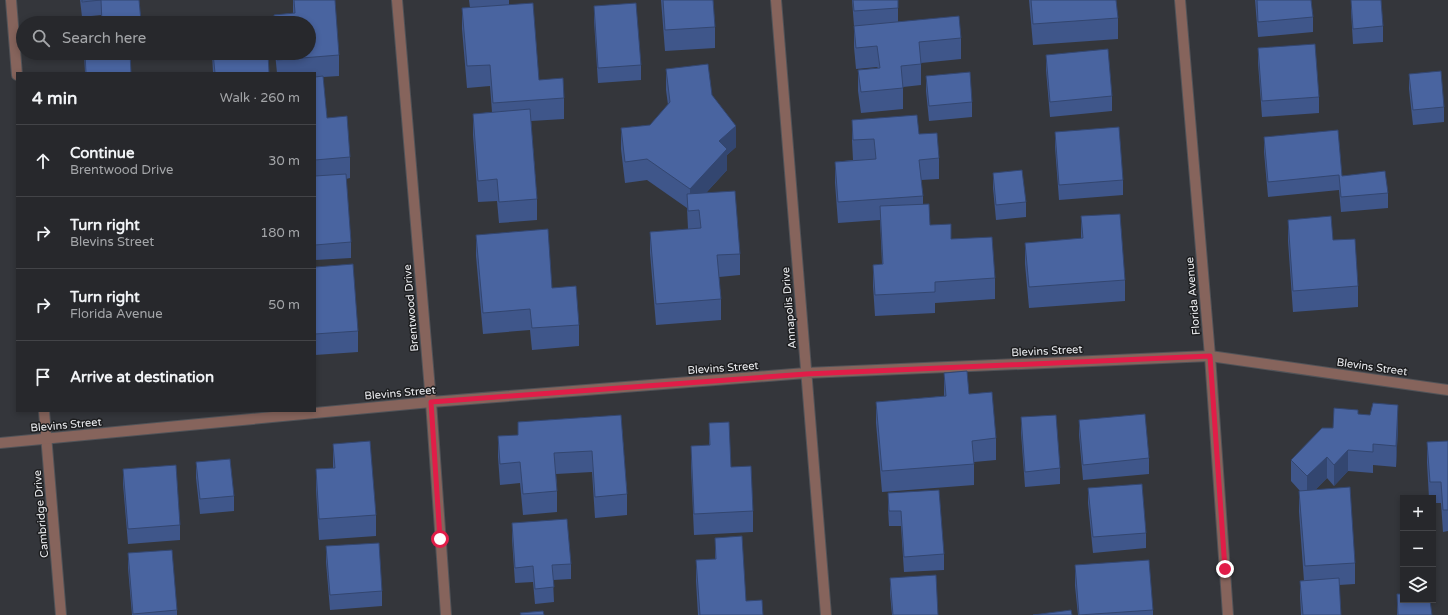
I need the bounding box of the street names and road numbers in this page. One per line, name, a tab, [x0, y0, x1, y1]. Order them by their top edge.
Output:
street label: Florida Avenue	[1183, 256, 1203, 336]
street label: Brentwood Drive	[401, 264, 421, 352]
street label: Annapolis Drive	[779, 267, 799, 349]
street label: Blevins Street	[1011, 343, 1083, 359]
street label: Blevins Street	[1336, 356, 1408, 378]
street label: Blevins Street	[687, 359, 759, 377]
street label: Blevins Street	[364, 383, 436, 403]
street label: Blevins Street	[30, 415, 102, 435]
street label: Cambridge Drive	[31, 470, 51, 558]

